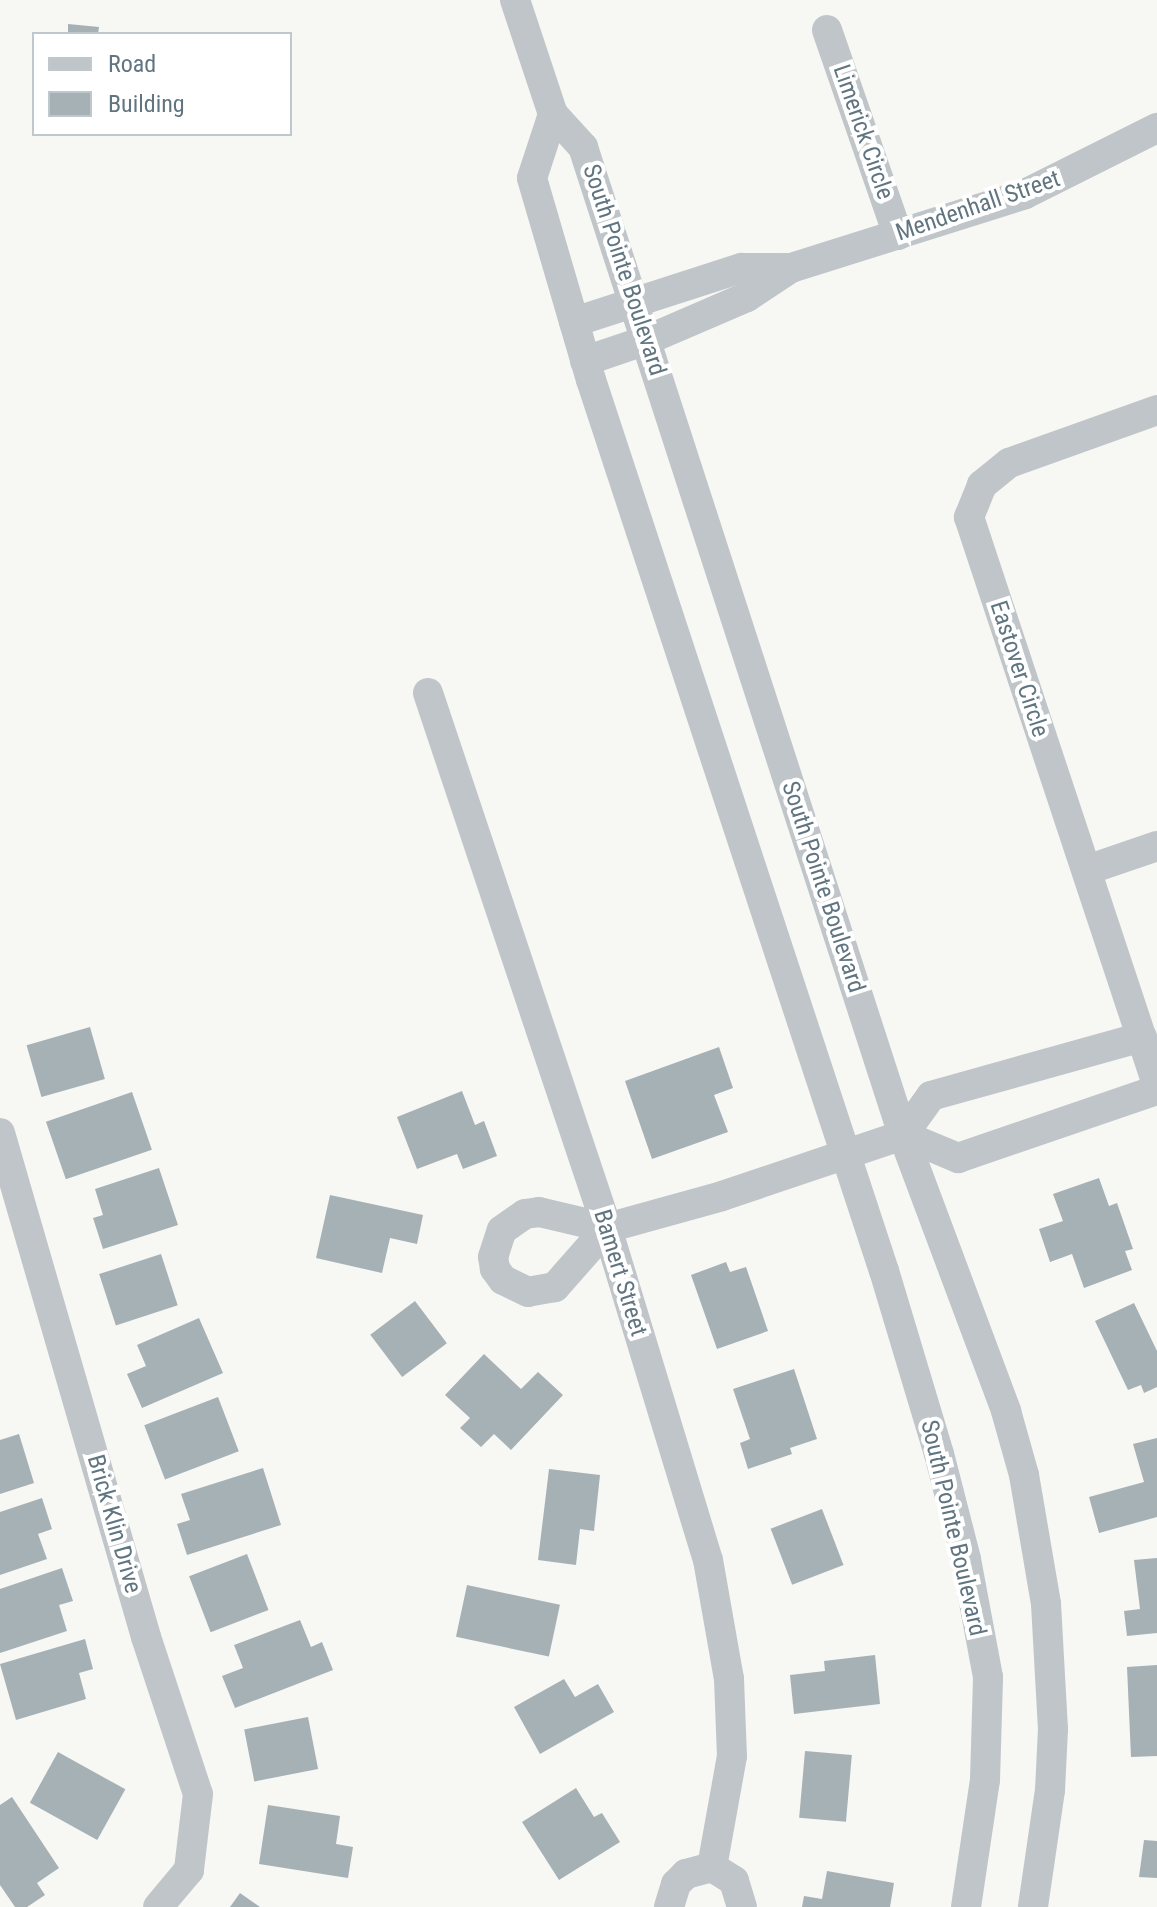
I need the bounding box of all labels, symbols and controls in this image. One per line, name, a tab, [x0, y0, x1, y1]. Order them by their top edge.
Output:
legend	[32, 32, 292, 136]
text: Road	[108, 50, 156, 78]
street label: Limerick Circle	[827, 61, 899, 203]
text: Building	[108, 90, 185, 118]
street label: South Pointe Boulevard	[576, 161, 672, 379]
street label: Mendenhall Street	[892, 164, 1064, 248]
street label: Eastover Circle	[983, 597, 1055, 741]
street label: South Pointe Boulevard	[775, 778, 871, 996]
street label: Bamert Street	[587, 1206, 653, 1340]
street label: South Pointe Boulevard	[914, 1417, 992, 1639]
street label: Brick Klin Drive	[81, 1452, 147, 1596]

